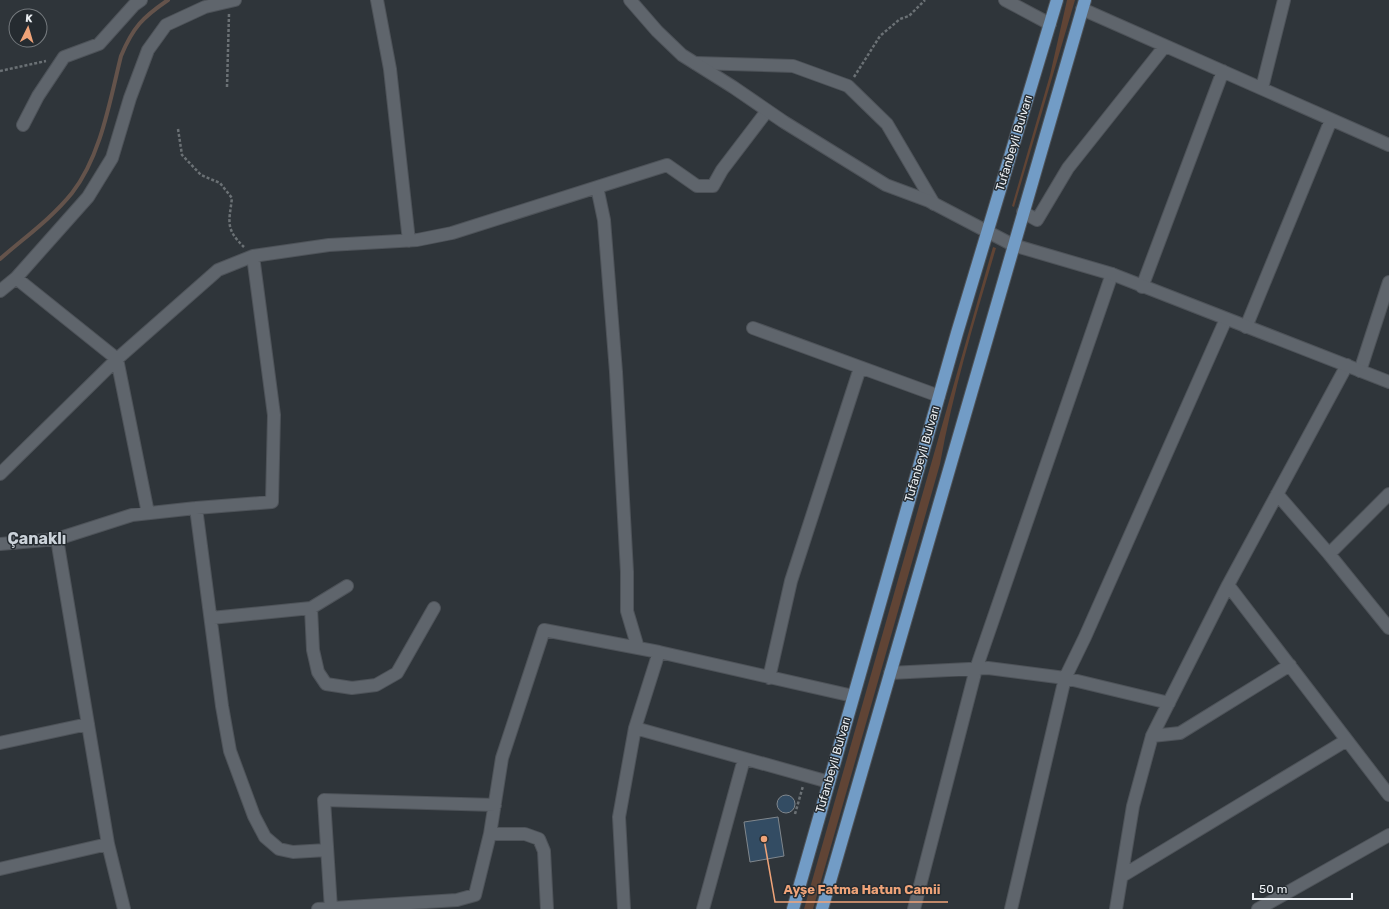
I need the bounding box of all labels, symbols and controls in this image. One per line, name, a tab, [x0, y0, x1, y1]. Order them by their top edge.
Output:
north arrow	[8, 8, 48, 48]
text: K	[25, 12, 34, 25]
street label: Tufanbeyli Bulvarı	[993, 93, 1035, 193]
street label: Tufanbeyli Bulvarı	[902, 404, 942, 504]
district label: Çanaklı	[8, 529, 66, 548]
street label: Tufanbeyli Bulvarı	[813, 715, 853, 815]
scale bar	[1253, 875, 1352, 901]
callout: Ayşe Fatma Hatun Camii	[775, 877, 948, 902]
text: Ayşe Fatma Hatun Camii	[784, 882, 940, 897]
text: 50 m	[1259, 882, 1287, 896]

